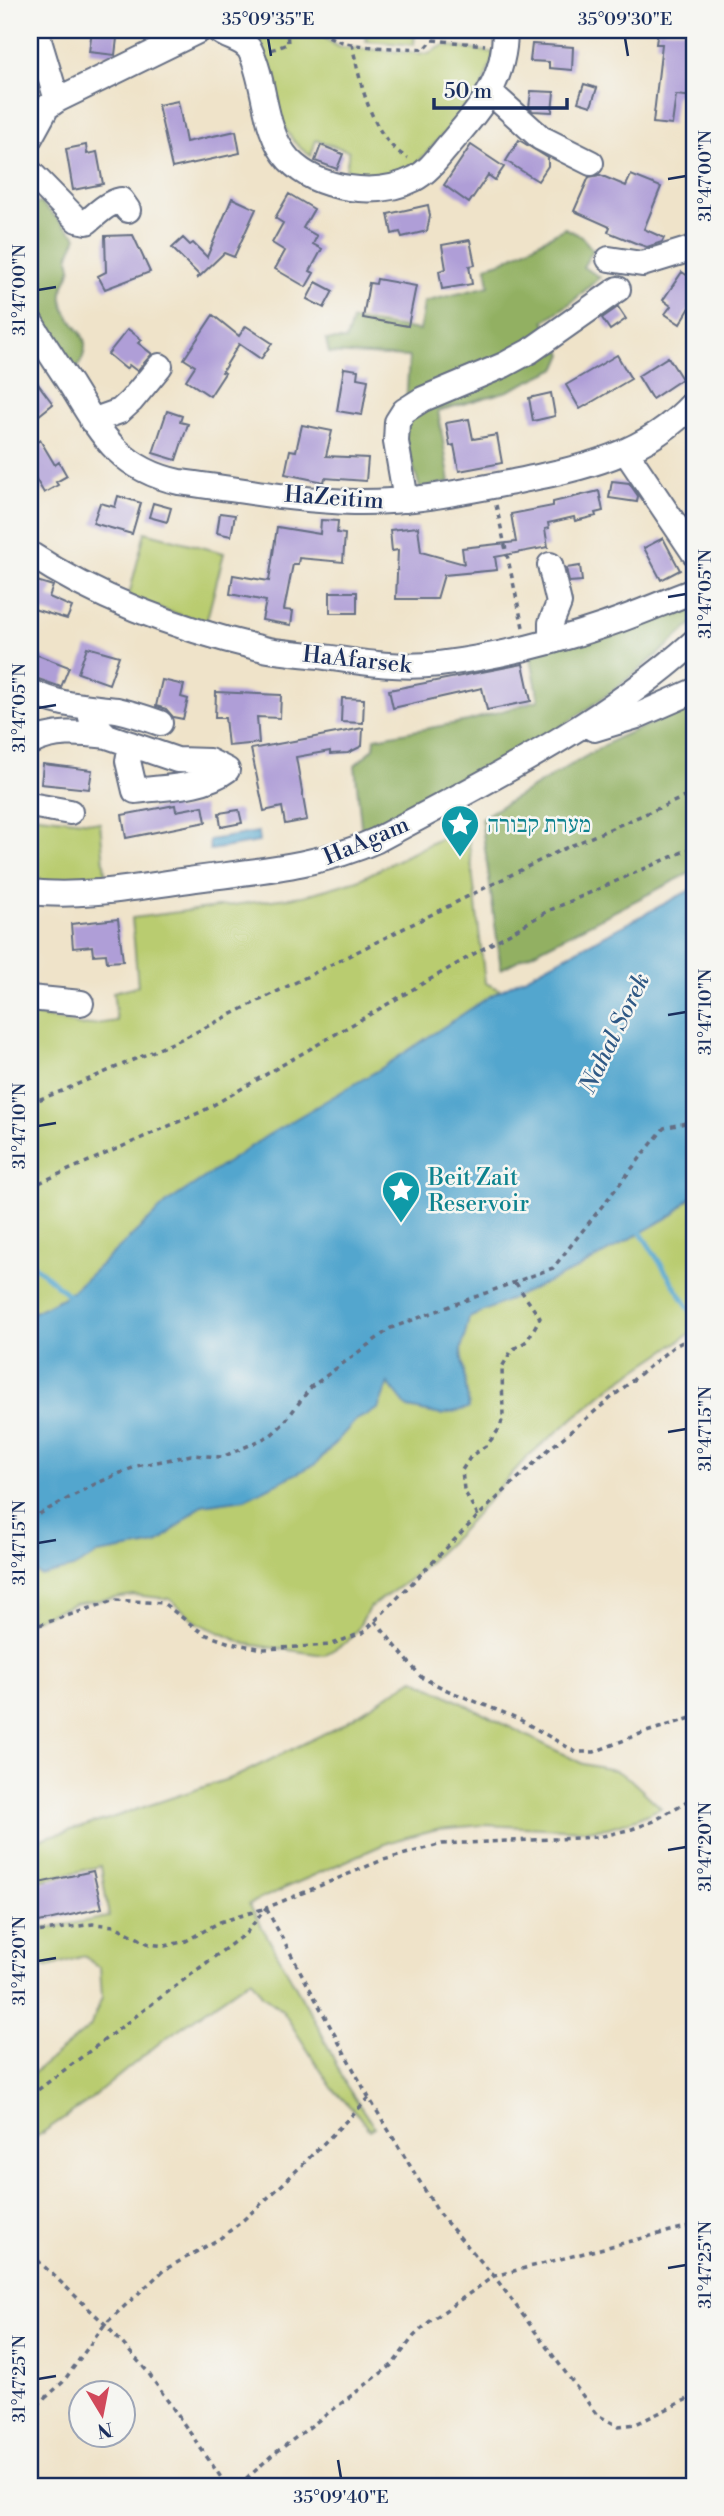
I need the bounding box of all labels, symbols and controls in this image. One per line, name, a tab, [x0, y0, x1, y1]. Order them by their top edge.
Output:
text: 35°09'35"E	[222, 8, 314, 31]
text: 35°09'30"E	[578, 8, 672, 31]
scale bar	[434, 66, 566, 110]
text: 50 m	[444, 79, 492, 105]
text: 31°47'00"N	[694, 130, 717, 222]
text: 31°47'00"N	[8, 244, 31, 336]
street label: HaZeitim	[283, 481, 385, 515]
text: 31°47'05"N	[694, 549, 717, 639]
street label: HaAfarsek	[301, 640, 414, 680]
text: 31°47'05"N	[8, 663, 31, 753]
place icon: מערת קבורה	[439, 803, 481, 858]
street label: HaAgam	[319, 810, 413, 871]
place label: מערת קבורה	[487, 811, 591, 839]
water label: Nahal Sorek	[572, 968, 657, 1099]
text: 31°47'10"N	[694, 968, 717, 1055]
text: 31°47'10"N	[8, 1082, 31, 1169]
place label: Beit Zait Reservoir	[427, 1164, 529, 1218]
place icon: Beit Zait Reservoir	[380, 1169, 422, 1224]
text: 31°47'15"N	[694, 1386, 717, 1472]
text: 31°47'15"N	[8, 1500, 31, 1586]
text: 31°47'20"N	[694, 1802, 717, 1892]
text: 31°47'20"N	[8, 1916, 31, 2006]
text: 31°47'25"N	[694, 2221, 717, 2309]
text: 31°47'25"N	[8, 2335, 31, 2423]
north arrow	[66, 2380, 136, 2450]
text: N	[95, 2417, 114, 2443]
text: 35°09'40"E	[293, 2486, 389, 2509]

